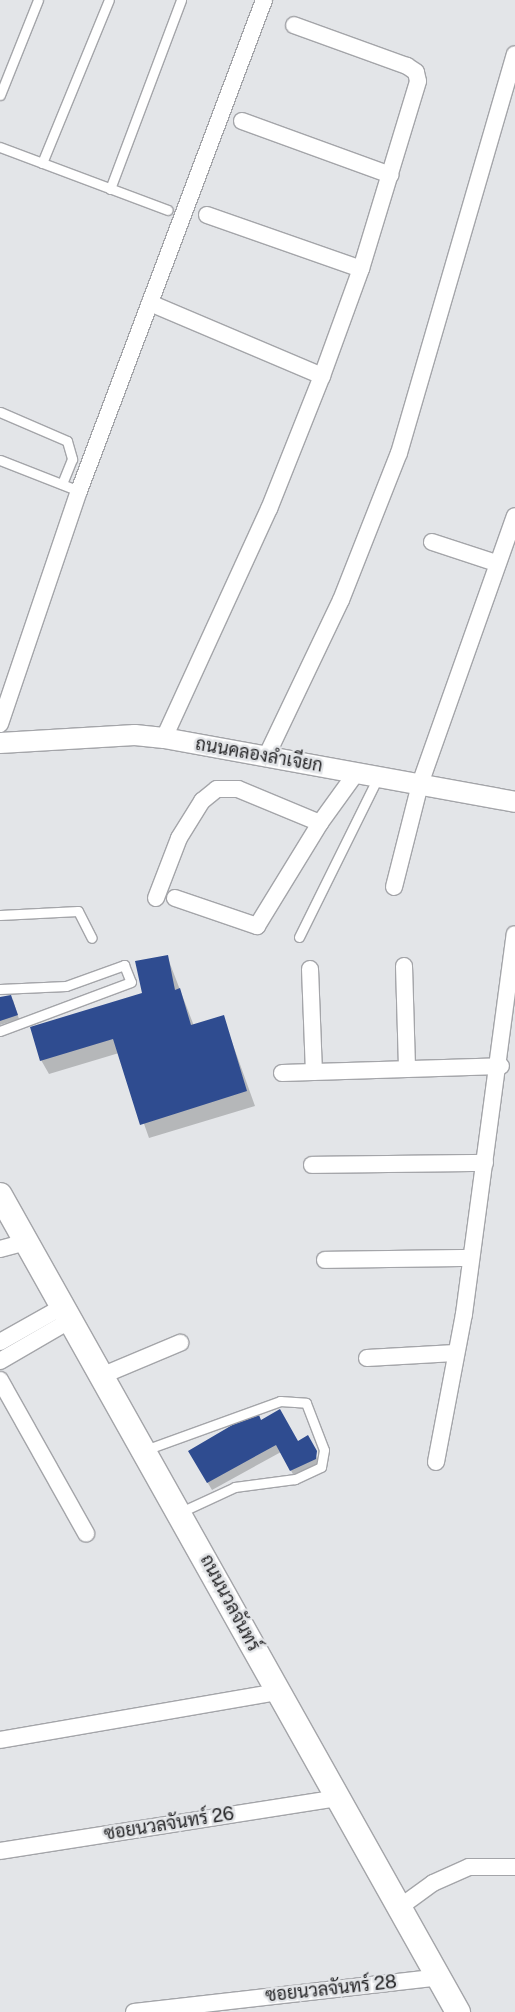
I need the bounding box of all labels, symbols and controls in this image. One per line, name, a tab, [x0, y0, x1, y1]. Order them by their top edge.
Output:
street label: ถนนคลองลำเจียก	[194, 733, 324, 777]
street label: ถนนนวลจันทร์	[195, 1551, 265, 1655]
street label: ซอยนวลจันทร์ 26	[102, 1803, 236, 1845]
street label: ซอยนวลจันทร์ 28	[264, 1971, 398, 2007]

